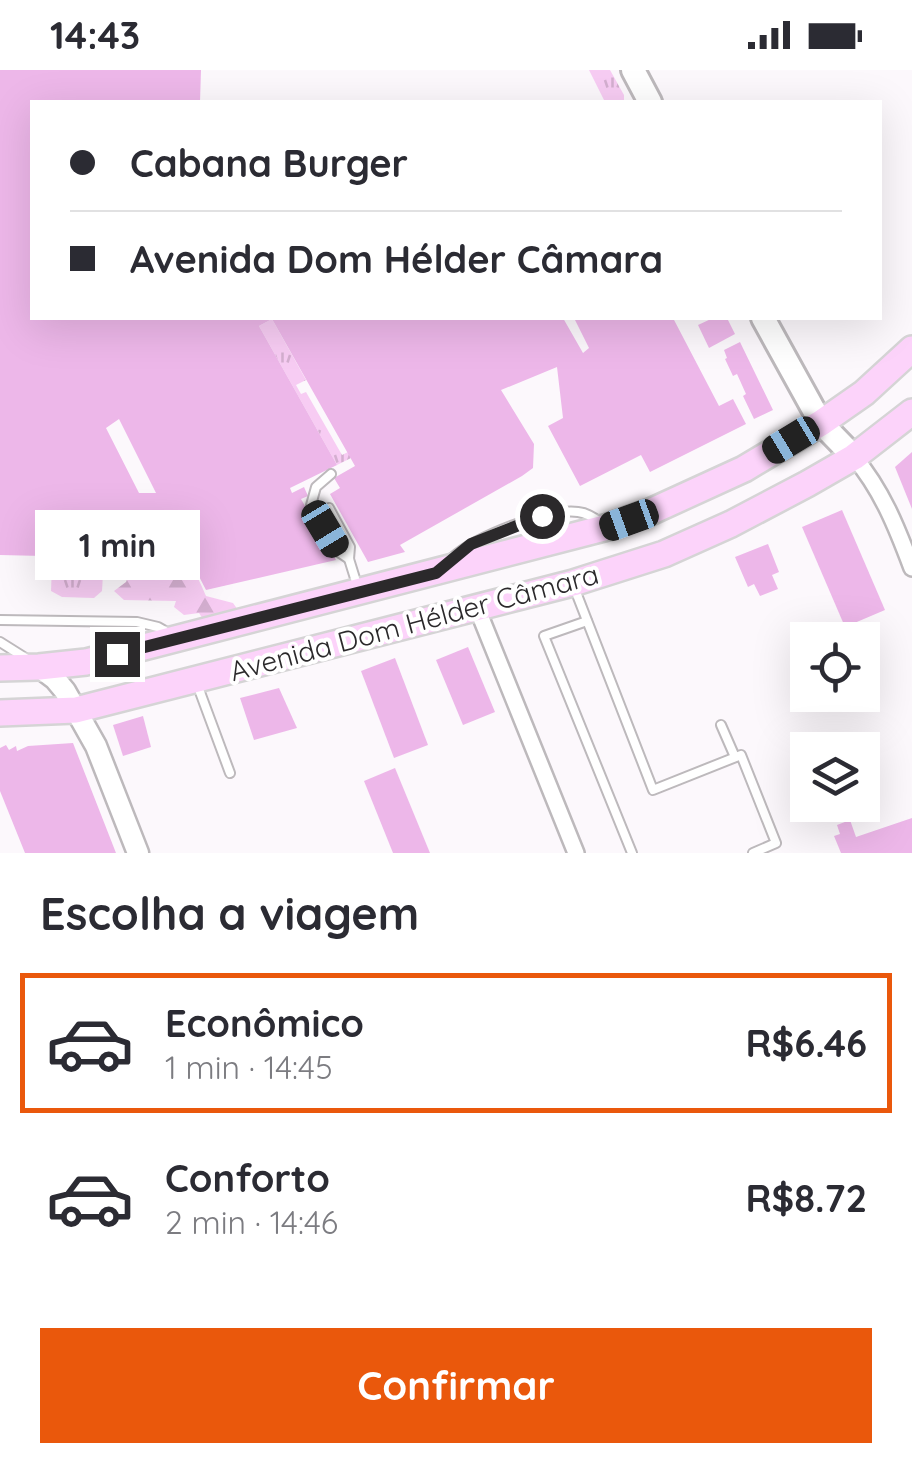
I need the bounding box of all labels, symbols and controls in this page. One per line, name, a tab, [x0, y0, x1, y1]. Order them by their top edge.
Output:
text: 14:43	[50, 11, 140, 59]
text: Cabana Burger	[130, 139, 408, 187]
text: Avenida Dom Hélder Câmara	[130, 235, 663, 283]
car	[758, 412, 824, 468]
route start	[520, 494, 565, 539]
car	[297, 496, 353, 562]
car	[596, 496, 662, 544]
callout: 1 min	[34, 509, 200, 579]
text: 1 min	[79, 525, 156, 565]
street label: Avenida Dom Hélder Câmara	[226, 556, 602, 688]
map controls	[790, 622, 880, 822]
button: locate	[790, 622, 880, 712]
route end	[95, 632, 140, 677]
button: layers	[790, 732, 880, 822]
text: Escolha a viagem	[40, 885, 419, 941]
icon: car	[45, 998, 135, 1088]
text: Econômico	[165, 999, 364, 1047]
text: R$6.46	[746, 1019, 867, 1067]
text: 1 min · 14:45	[165, 1047, 333, 1087]
icon: car	[45, 1153, 135, 1243]
text: Conforto	[165, 1154, 330, 1202]
text: R$8.72	[745, 1174, 867, 1222]
text: 2 min · 14:46	[165, 1202, 338, 1242]
button: Confirmar	[40, 1328, 872, 1443]

